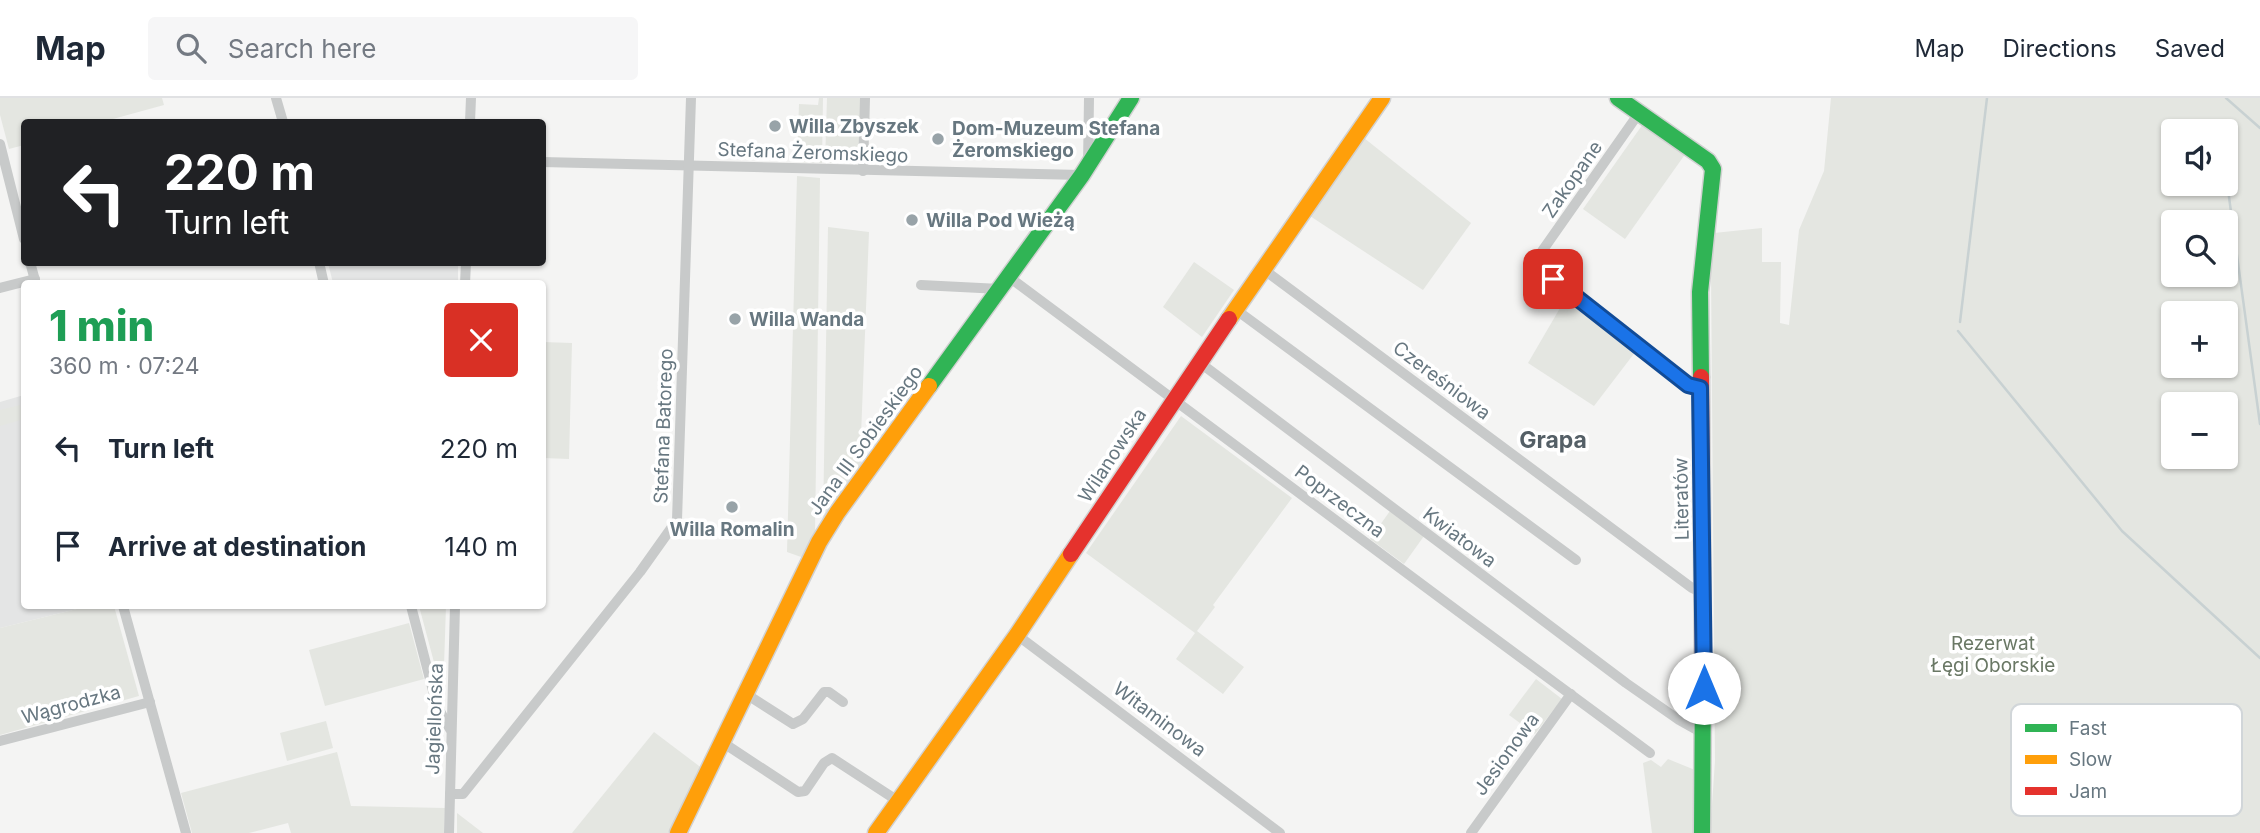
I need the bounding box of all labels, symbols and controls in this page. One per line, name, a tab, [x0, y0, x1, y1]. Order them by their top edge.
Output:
search box	[148, 17, 638, 80]
text: Map	[35, 28, 106, 68]
icon: search	[172, 29, 210, 67]
text: Search here	[228, 33, 376, 64]
text: Map	[1915, 34, 1964, 63]
text: Directions	[2002, 34, 2117, 63]
text: Saved	[2155, 34, 2225, 63]
place label: Willa Zbyszek	[789, 115, 919, 138]
place label: Dom-Muzeum Stefana Żeromskiego	[952, 117, 1160, 162]
marker: Willa Zbyszek	[767, 118, 783, 134]
map controls	[2161, 119, 2238, 469]
button: sound	[2161, 119, 2238, 196]
marker: Dom-Muzeum Stefana Żeromskiego	[930, 131, 946, 147]
street label: Zakopane	[1538, 136, 1607, 222]
street label: Stefana Żeromskiego	[717, 138, 909, 167]
text: 220 m	[164, 143, 315, 202]
icon: left	[49, 147, 140, 238]
text: Turn left	[164, 203, 289, 242]
place label: Willa Pod Wieżą	[926, 209, 1075, 232]
button: search	[2161, 210, 2238, 287]
marker: Willa Pod Wieżą	[904, 212, 920, 228]
pin	[1523, 249, 1583, 309]
icon: arrive	[1534, 260, 1572, 298]
text: 1 min	[49, 300, 154, 351]
button: +	[2161, 301, 2238, 378]
button: close	[444, 303, 518, 377]
place label: Willa Wanda	[749, 308, 864, 331]
marker: Willa Wanda	[727, 311, 743, 327]
street label: Czereśniowa	[1388, 336, 1495, 425]
street label: Stefana Batorego	[649, 348, 678, 504]
text: 360 m · 07:24	[49, 352, 200, 380]
street label: Jana III Sobieskiego	[803, 361, 927, 520]
button: −	[2161, 392, 2238, 469]
street label: Wilanowska	[1073, 404, 1151, 507]
district label: Grapa	[1519, 426, 1587, 454]
icon: left	[49, 429, 87, 467]
text: Turn left	[108, 433, 214, 464]
text: 220 m	[440, 433, 518, 464]
street label: Literatów	[1669, 457, 1694, 541]
street label: Poprzeczna	[1290, 460, 1389, 543]
marker: Willa Romalin	[724, 499, 740, 515]
street label: Kwiatowa	[1419, 502, 1501, 572]
place label: Willa Romalin	[669, 518, 795, 541]
icon: arrive	[49, 527, 87, 565]
text: Arrive at destination	[108, 531, 367, 562]
text: 140 m	[444, 531, 518, 562]
park label: Rezerwat Łęgi Oborskie	[1931, 632, 2055, 677]
position arrow	[1667, 651, 1741, 725]
street label: Jagiellońska	[421, 663, 448, 775]
street label: Witaminowa	[1109, 677, 1211, 762]
street label: Wągrodzka	[19, 680, 123, 729]
legend	[2011, 704, 2242, 816]
street label: Jesionowa	[1469, 709, 1544, 800]
text: Fast	[2069, 717, 2107, 740]
text: Slow	[2069, 748, 2112, 771]
text: Jam	[2069, 780, 2107, 803]

